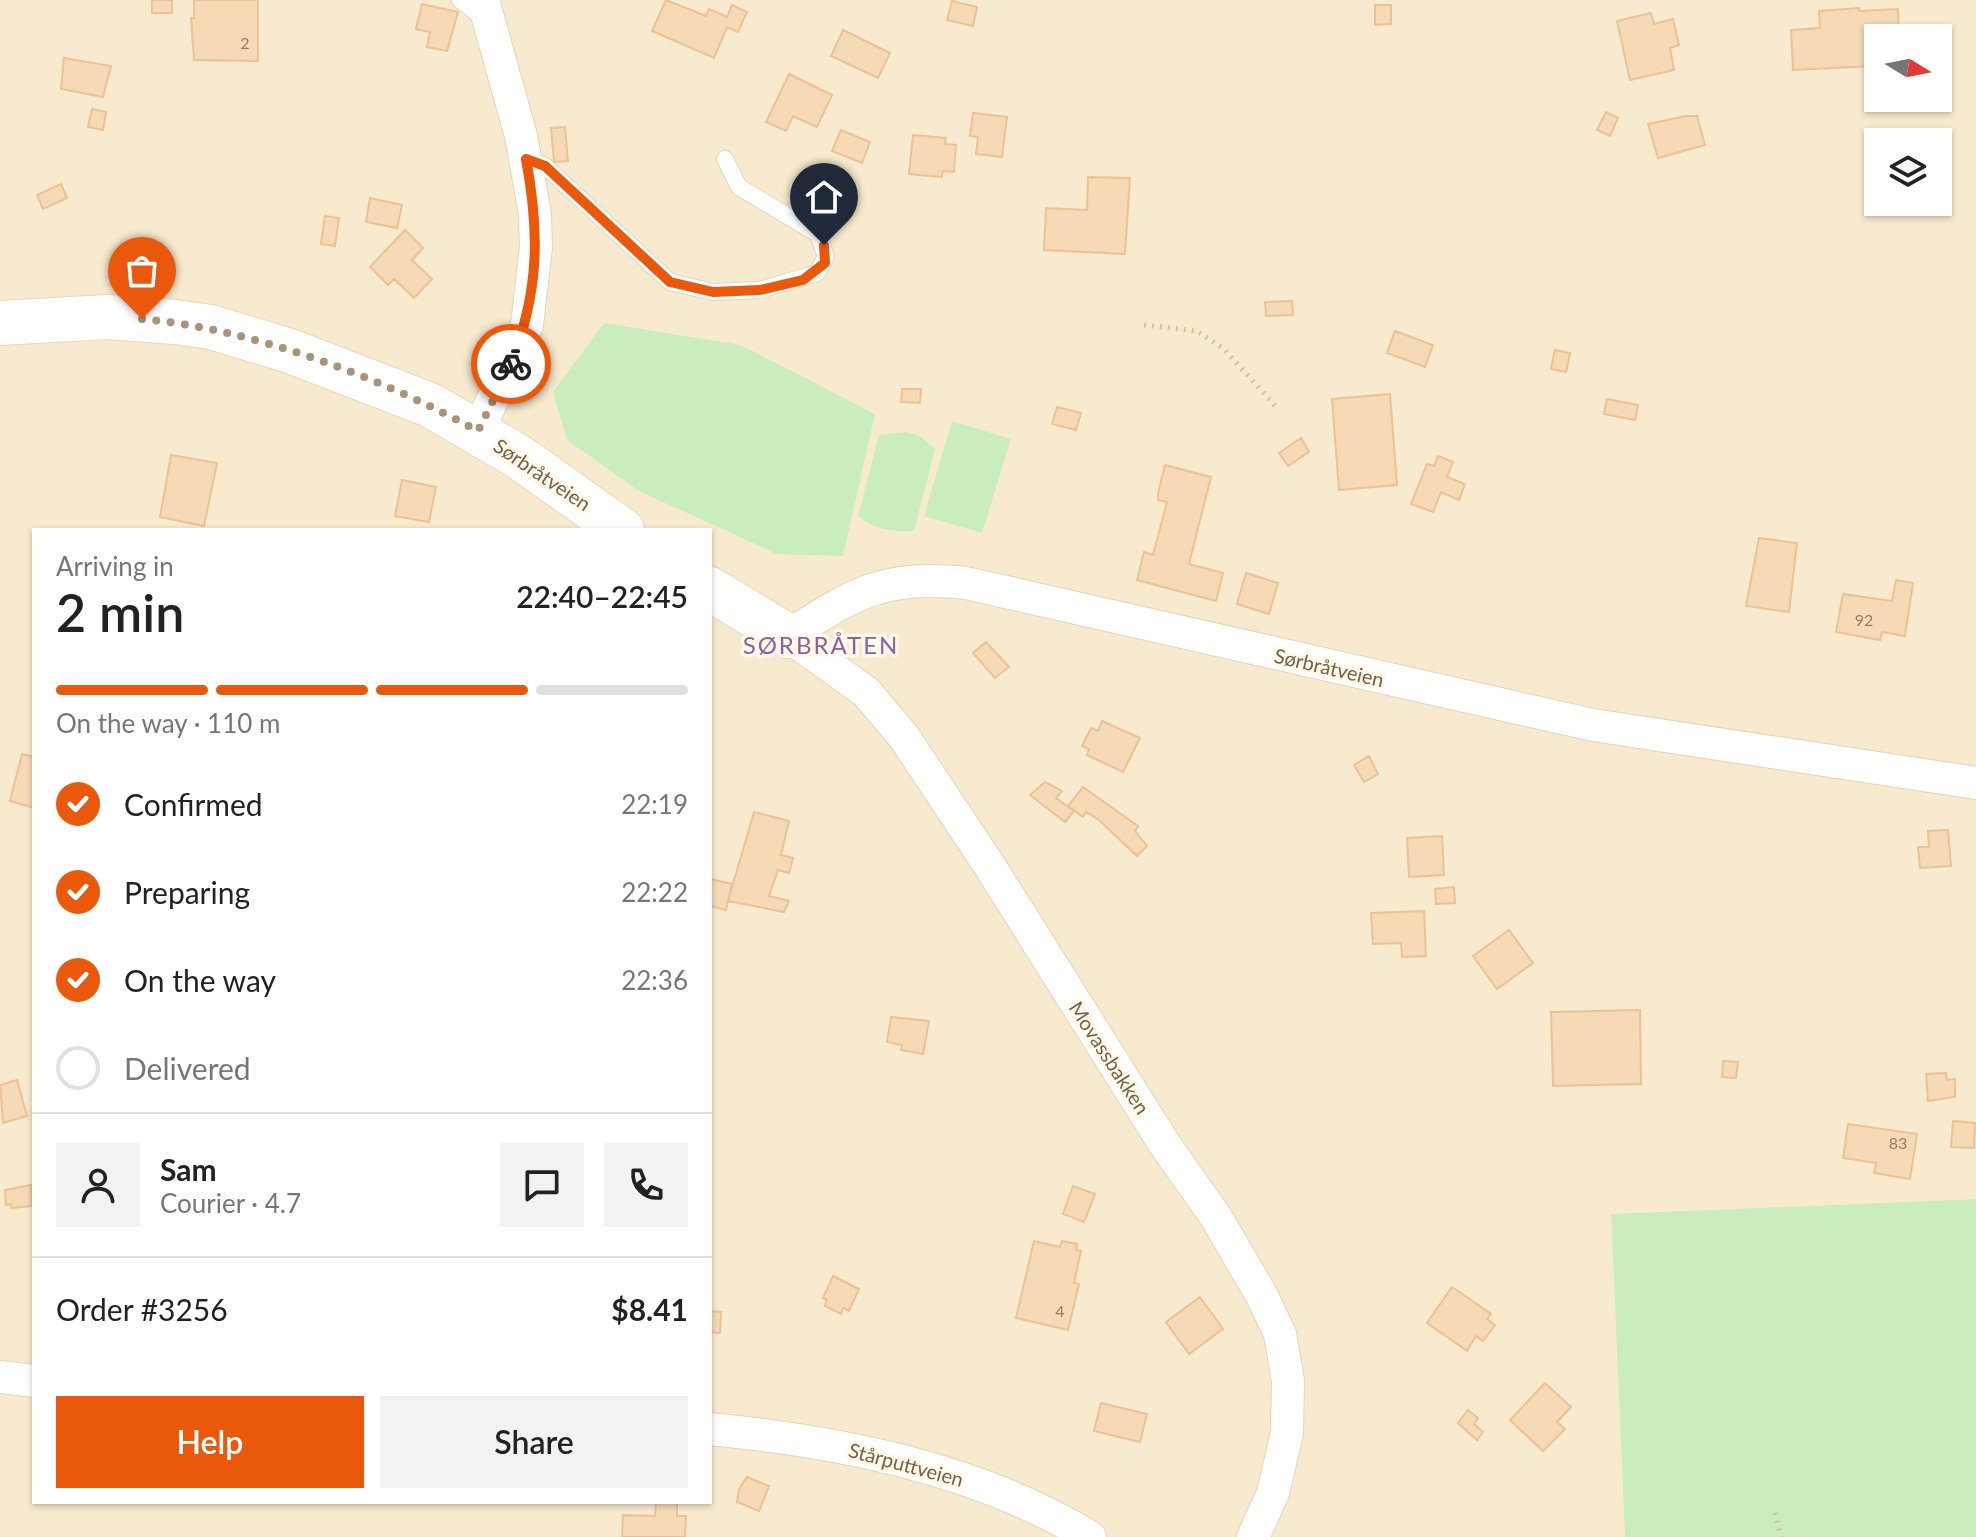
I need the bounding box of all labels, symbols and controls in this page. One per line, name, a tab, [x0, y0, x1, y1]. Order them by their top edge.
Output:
north arrow	[1864, 24, 1952, 112]
map controls	[1864, 24, 1952, 216]
house number: 2	[240, 33, 250, 52]
button: layers	[1864, 128, 1952, 216]
pin	[790, 163, 858, 245]
icon: home	[802, 175, 846, 219]
pin	[108, 237, 176, 319]
icon: bag	[120, 249, 164, 293]
courier	[471, 324, 551, 404]
icon: bike	[489, 342, 533, 386]
street label: Sørbråtveien	[489, 433, 596, 515]
text: Arriving in	[56, 550, 174, 582]
text: 22:40–22:45	[516, 578, 688, 614]
text: 2 min	[56, 581, 184, 643]
house number: 92	[1855, 610, 1873, 629]
district label: SØRBRÅTEN	[743, 630, 899, 659]
street label: Sørbråtveien	[1272, 643, 1386, 691]
text: On the way · 110 m	[56, 707, 280, 739]
icon: check	[56, 782, 100, 826]
text: Confirmed	[124, 786, 263, 822]
text: 22:19	[621, 788, 688, 820]
icon: check	[56, 870, 100, 914]
text: Preparing	[124, 874, 250, 910]
text: 22:22	[621, 876, 688, 908]
icon: check	[56, 958, 100, 1002]
text: On the way	[124, 962, 276, 998]
text: 22:36	[621, 964, 688, 996]
street label: Movassbakken	[1065, 997, 1155, 1118]
text: Delivered	[124, 1050, 251, 1086]
house number: 83	[1889, 1133, 1907, 1152]
button: person	[56, 1143, 140, 1227]
button: chat	[500, 1143, 584, 1227]
button: phone	[604, 1143, 688, 1227]
text: Sam	[160, 1151, 217, 1187]
text: Courier · 4.7	[160, 1187, 301, 1219]
text: Order #3256	[56, 1291, 228, 1327]
text: $8.41	[611, 1291, 688, 1327]
house number: 4	[1055, 1301, 1065, 1320]
button: Help	[56, 1396, 364, 1488]
button: Share	[380, 1396, 688, 1488]
street label: Stårputtveien	[846, 1437, 966, 1491]

